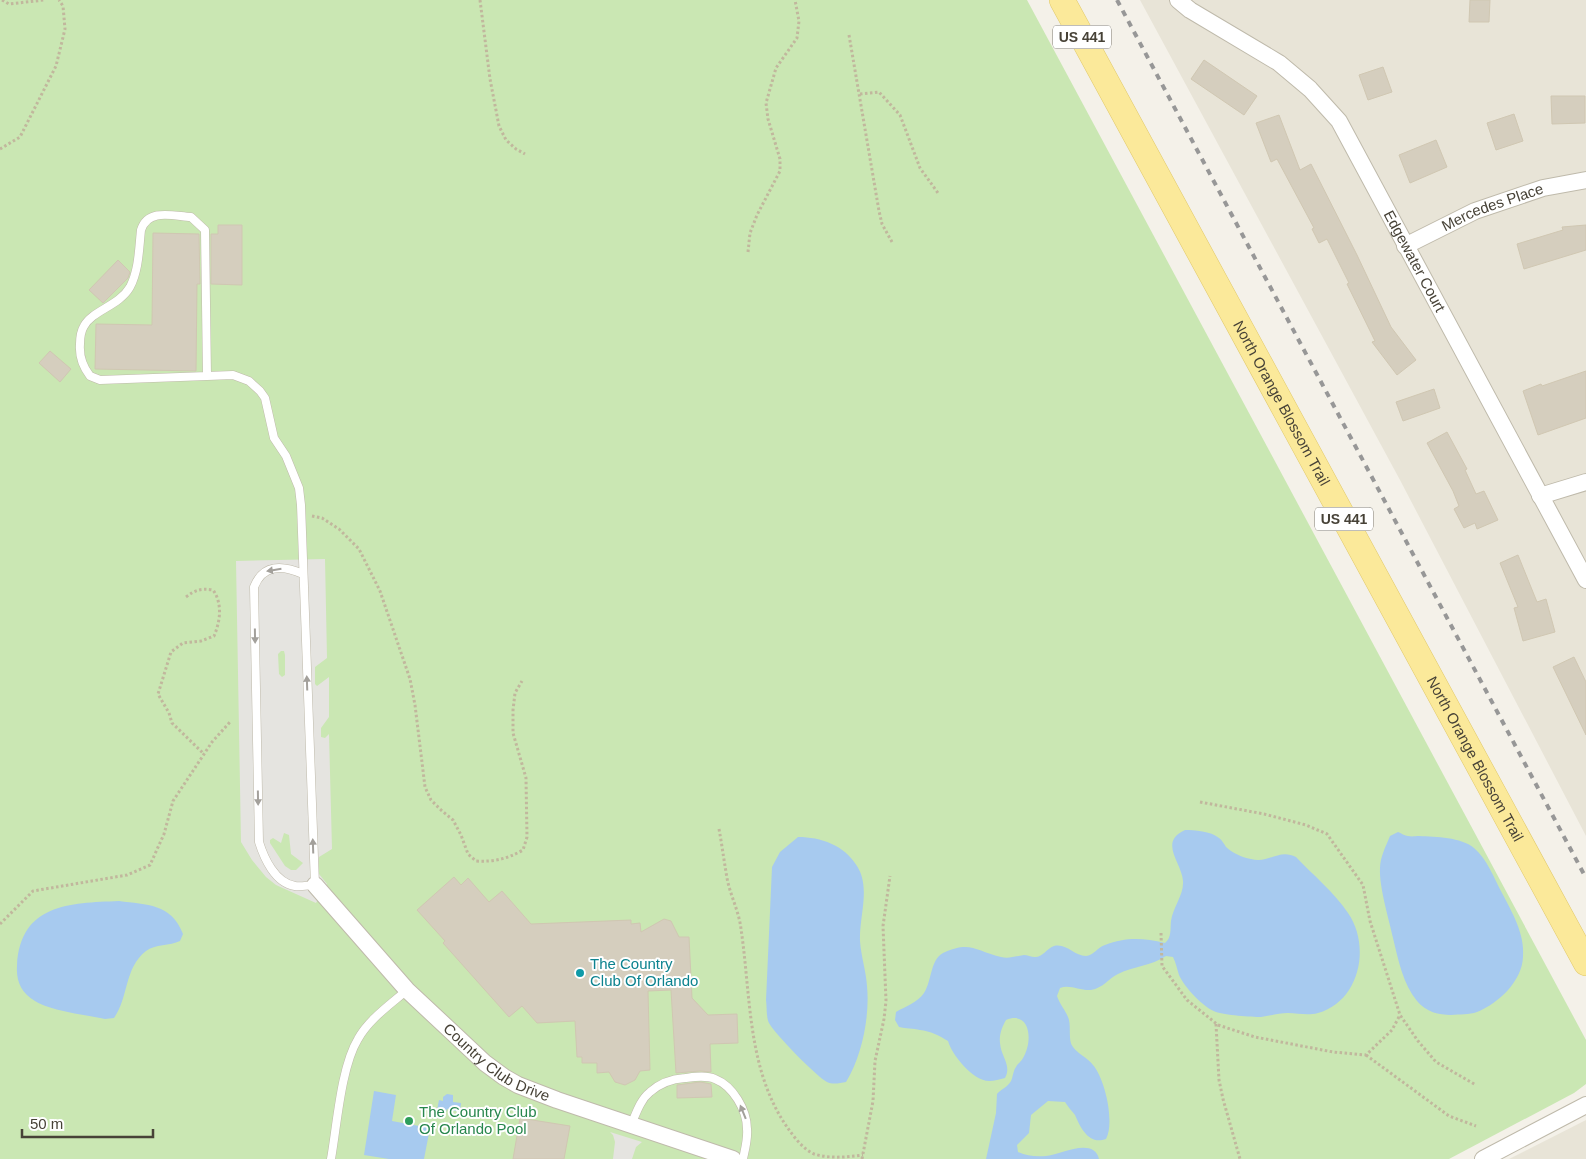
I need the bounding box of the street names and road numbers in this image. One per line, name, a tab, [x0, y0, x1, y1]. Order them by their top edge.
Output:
road number: US 441	[1053, 26, 1111, 48]
street label: Mercedes Place	[1439, 180, 1545, 234]
street label: Edgewater Court	[1381, 207, 1449, 315]
street label: North Orange Blossom Trail	[1230, 318, 1334, 488]
road number: US 441	[1315, 508, 1373, 530]
street label: North Orange Blossom Trail	[1424, 673, 1527, 844]
street label: Country Club Drive	[440, 1020, 552, 1104]

